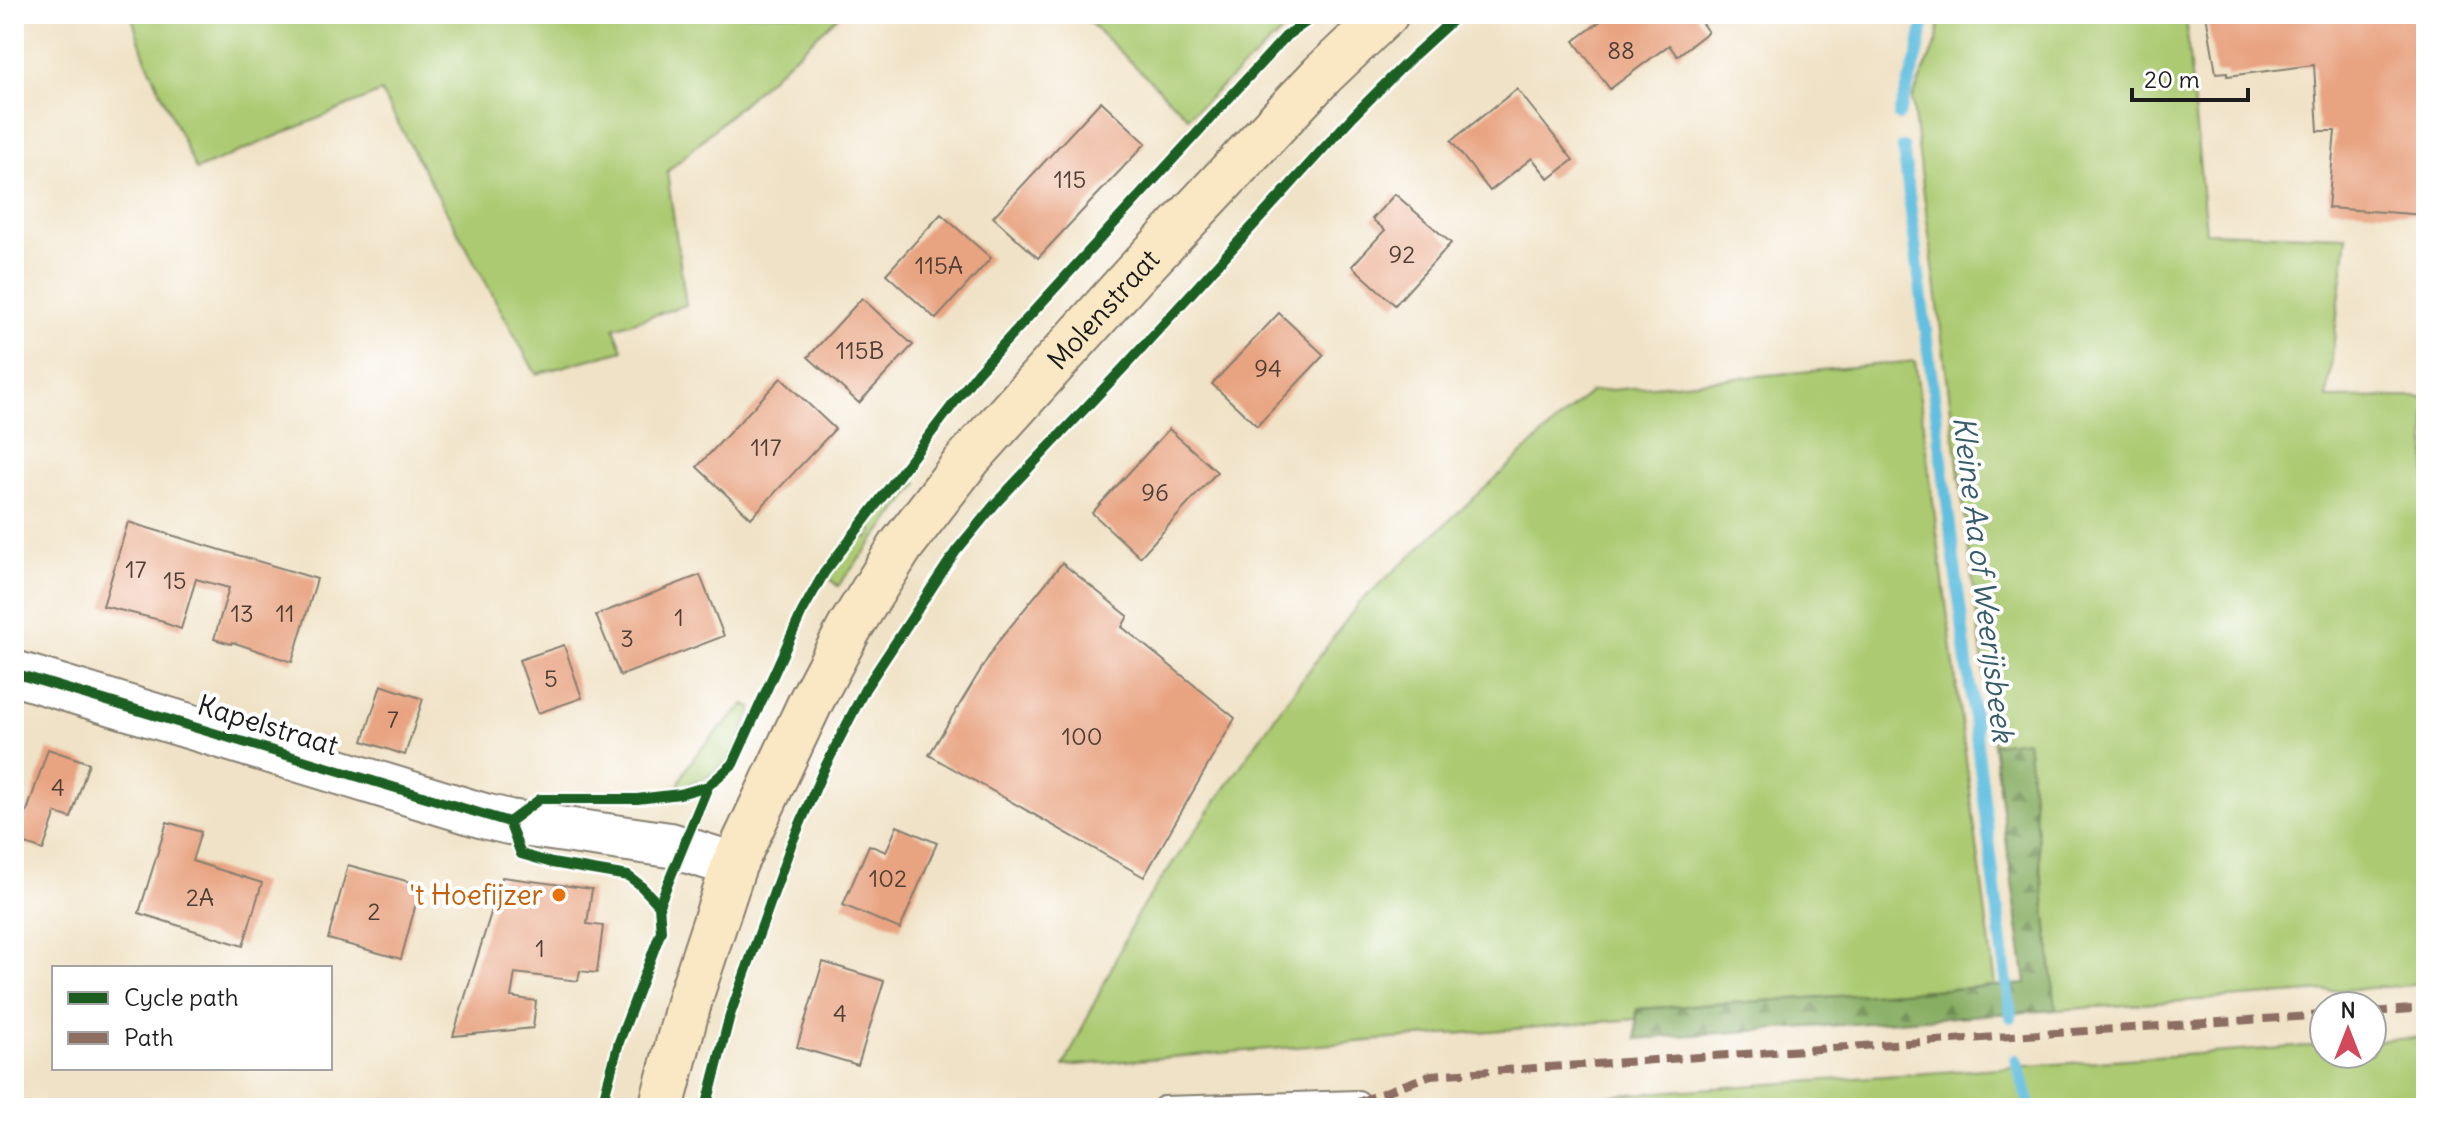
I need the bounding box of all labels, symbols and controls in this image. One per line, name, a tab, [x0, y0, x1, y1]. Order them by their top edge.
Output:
house number: 88	[1607, 35, 1635, 65]
scale bar	[2132, 52, 2248, 102]
text: 20 m	[2144, 64, 2200, 94]
house number: 115	[1054, 164, 1086, 194]
house number: 92	[1389, 239, 1415, 269]
street label: Molenstraat	[1039, 241, 1167, 377]
house number: 115A	[915, 250, 963, 280]
house number: 115B	[836, 335, 884, 365]
house number: 94	[1254, 353, 1282, 383]
water label: Kleine Aa of Weerijsbeek	[1945, 414, 2023, 746]
house number: 117	[751, 432, 782, 462]
house number: 96	[1141, 477, 1169, 507]
house number: 17	[125, 554, 147, 584]
house number: 15	[163, 565, 187, 595]
house number: 13	[230, 598, 254, 628]
house number: 11	[275, 598, 295, 628]
house number: 1	[674, 602, 684, 632]
house number: 3	[620, 623, 634, 653]
house number: 5	[544, 663, 558, 693]
street label: Kapelstraat	[193, 687, 343, 763]
house number: 7	[387, 704, 399, 734]
house number: 100	[1061, 721, 1103, 751]
house number: 4	[51, 772, 65, 802]
house number: 102	[869, 863, 907, 893]
place label: 't Hoefijzer	[410, 877, 543, 913]
house number: 2A	[186, 882, 214, 912]
marker: 't Hoefijzer	[550, 886, 568, 904]
house number: 2	[367, 896, 381, 926]
house number: 1	[535, 933, 545, 963]
legend	[52, 966, 332, 1070]
text: Cycle path	[124, 982, 239, 1012]
north arrow	[2308, 990, 2388, 1070]
text: N	[2340, 996, 2356, 1024]
house number: 4	[833, 998, 847, 1028]
text: Path	[124, 1022, 174, 1052]

